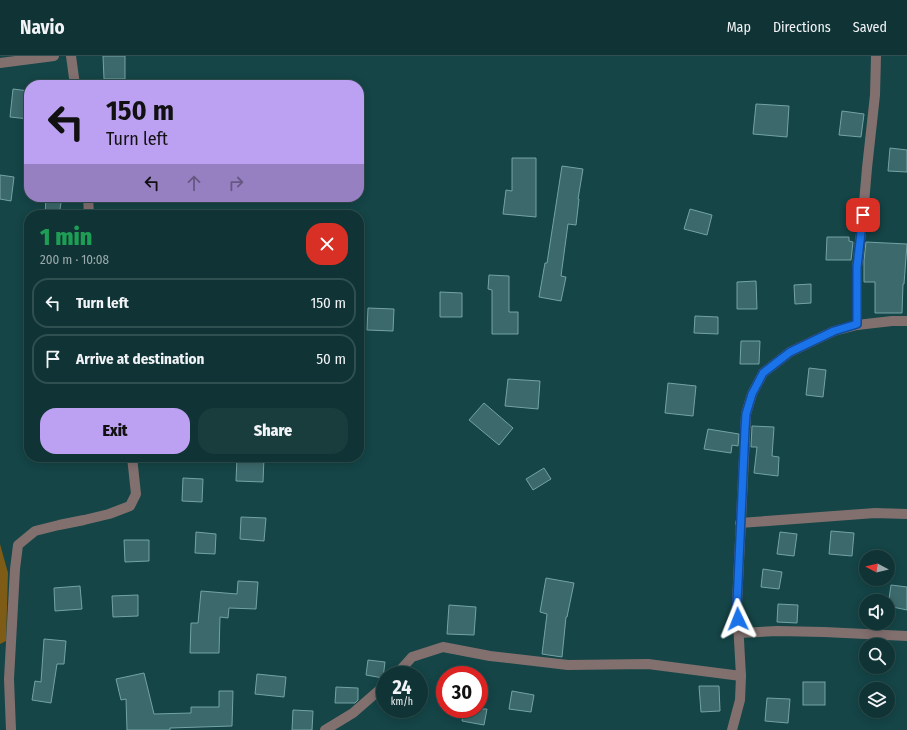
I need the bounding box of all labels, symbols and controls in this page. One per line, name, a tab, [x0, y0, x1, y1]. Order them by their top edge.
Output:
text: Navio	[20, 16, 65, 39]
text: Map	[727, 19, 751, 36]
text: Directions	[773, 19, 831, 36]
text: Saved	[853, 19, 887, 36]
text: 150 m	[106, 94, 174, 127]
icon: left	[40, 96, 92, 148]
text: Turn left	[106, 128, 168, 150]
icon: left	[141, 172, 163, 194]
icon: ahead	[183, 172, 205, 194]
icon: right	[225, 172, 247, 194]
pin	[846, 198, 880, 232]
icon: arrive	[852, 204, 874, 226]
text: 1 min	[40, 223, 92, 251]
button: close	[306, 223, 348, 265]
text: 200 m · 10:08	[40, 252, 109, 267]
icon: left	[42, 292, 64, 314]
text: Turn left	[76, 294, 129, 312]
text: 150 m	[310, 294, 346, 312]
icon: arrive	[42, 348, 64, 370]
text: Arrive at destination	[76, 350, 204, 368]
text: 50 m	[316, 350, 346, 368]
button: Exit	[40, 408, 190, 454]
button: Share	[198, 408, 348, 454]
north arrow	[859, 550, 895, 586]
map controls	[859, 550, 895, 718]
button: sound	[859, 594, 895, 630]
position arrow	[717, 598, 759, 640]
button: search	[859, 638, 895, 674]
speed limit sign: 30	[436, 666, 488, 718]
text: 24	[392, 675, 412, 699]
button: layers	[859, 682, 895, 718]
text: km/h	[391, 696, 413, 708]

